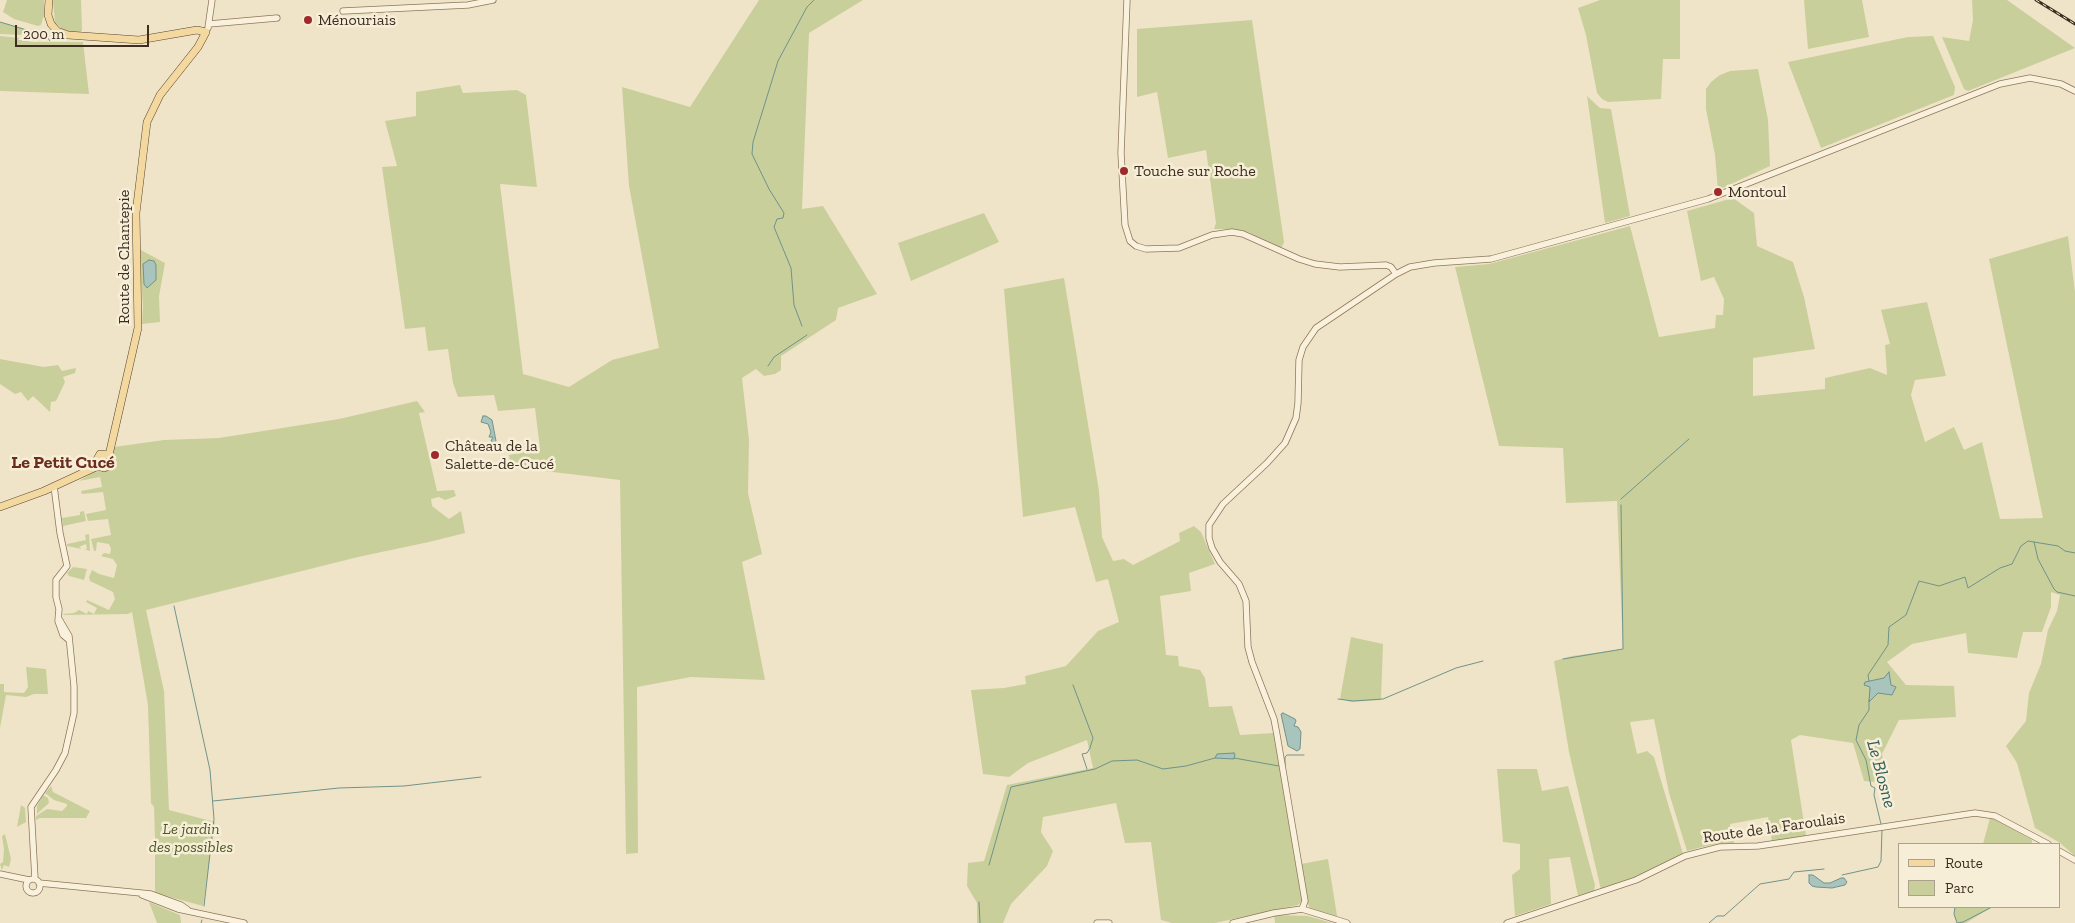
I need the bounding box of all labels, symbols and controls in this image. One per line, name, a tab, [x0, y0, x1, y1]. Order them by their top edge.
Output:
place label: Ménouriais	[318, 10, 396, 30]
marker: Ménouriais	[302, 14, 314, 26]
scale bar	[18, 15, 151, 47]
text: 200 m	[23, 25, 64, 43]
place label: Touche sur Roche	[1134, 161, 1256, 181]
marker: Touche sur Roche	[1118, 165, 1130, 177]
place label: Montoul	[1728, 182, 1786, 202]
marker: Montoul	[1712, 186, 1724, 198]
street label: Route de Chantepie	[114, 190, 134, 324]
place label: Château de la Salette-de-Cucé	[445, 436, 554, 474]
marker: Château de la Salette-de-Cucé	[429, 449, 441, 461]
district label: Le Petit Cucé	[11, 452, 115, 474]
water label: Le Blosne	[1862, 738, 1900, 810]
street label: Route de la Faroulais	[1702, 809, 1846, 847]
park label: Le jardin des possibles	[149, 819, 233, 857]
legend	[1898, 843, 2060, 908]
text: Route	[1945, 854, 1983, 872]
text: Parc	[1945, 879, 1974, 897]

